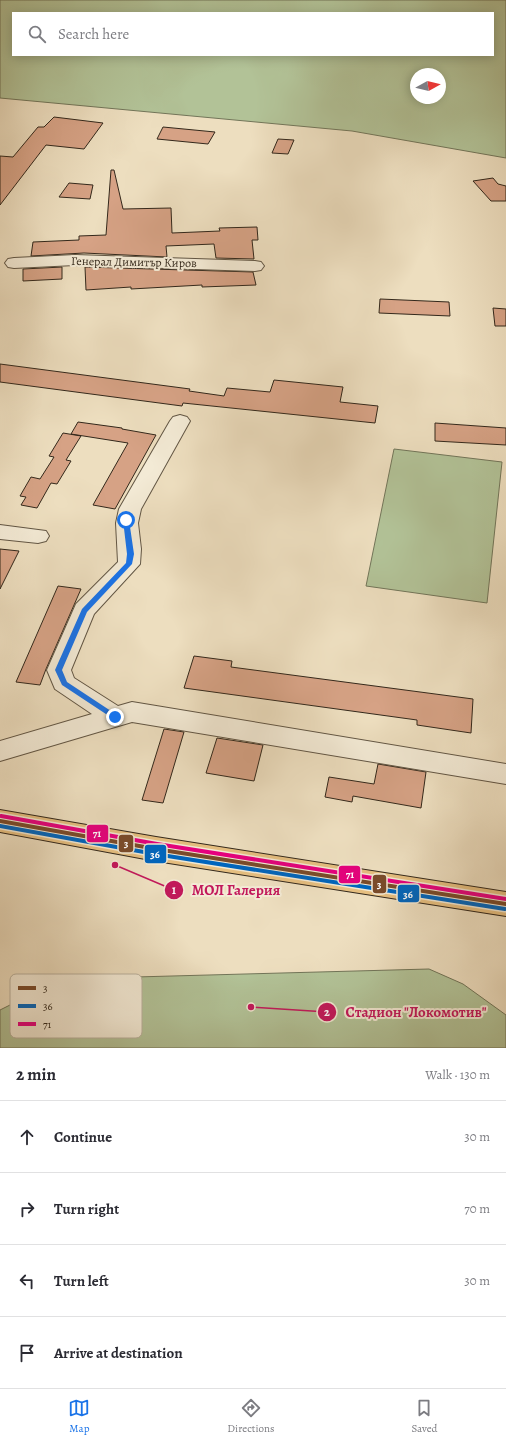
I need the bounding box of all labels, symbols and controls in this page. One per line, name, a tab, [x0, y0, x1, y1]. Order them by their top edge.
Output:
search box	[12, 12, 494, 56]
icon: search	[26, 23, 48, 45]
text: Search here	[58, 24, 129, 44]
north arrow	[410, 68, 446, 104]
street label: Генерал Димитър Киров	[71, 253, 197, 271]
route start	[117, 511, 135, 529]
route end	[106, 708, 124, 726]
line badge: 71	[86, 824, 109, 843]
text: 71	[93, 826, 101, 841]
line badge: 3	[118, 834, 134, 853]
text: 3	[124, 836, 129, 851]
line badge: 36	[144, 844, 167, 864]
text: 36	[150, 847, 160, 862]
line badge: 71	[338, 865, 361, 884]
text: 71	[346, 867, 354, 882]
line badge: 3	[372, 874, 387, 894]
callout: МОЛ Галерия	[164, 877, 288, 904]
text: 3	[377, 877, 382, 892]
text: МОЛ Галерия	[192, 880, 281, 900]
text: 1	[172, 882, 177, 898]
line badge: 36	[397, 884, 420, 903]
text: 36	[403, 887, 413, 902]
legend	[10, 974, 142, 1038]
text: 3	[43, 981, 48, 996]
callout: Стадион "Локомотив"	[317, 998, 495, 1025]
text: 36	[43, 999, 53, 1014]
text: Стадион "Локомотив"	[345, 1002, 487, 1022]
text: 2	[324, 1004, 330, 1020]
text: 71	[43, 1017, 52, 1032]
text: 2 min	[16, 1063, 56, 1086]
text: Walk · 130 m	[425, 1066, 490, 1083]
icon: ahead	[16, 1126, 38, 1148]
text: Continue	[54, 1127, 112, 1147]
text: 30 m	[464, 1128, 490, 1145]
icon: right	[16, 1198, 38, 1220]
text: Turn right	[54, 1199, 119, 1219]
text: 70 m	[464, 1200, 490, 1217]
icon: left	[16, 1270, 38, 1292]
text: Turn left	[54, 1271, 109, 1291]
text: 30 m	[464, 1272, 490, 1289]
icon: arrive	[16, 1342, 38, 1364]
text: Arrive at destination	[54, 1343, 183, 1363]
tab: Map	[68, 1397, 90, 1436]
tab: Directions	[227, 1397, 275, 1436]
tab: Saved	[411, 1397, 438, 1436]

